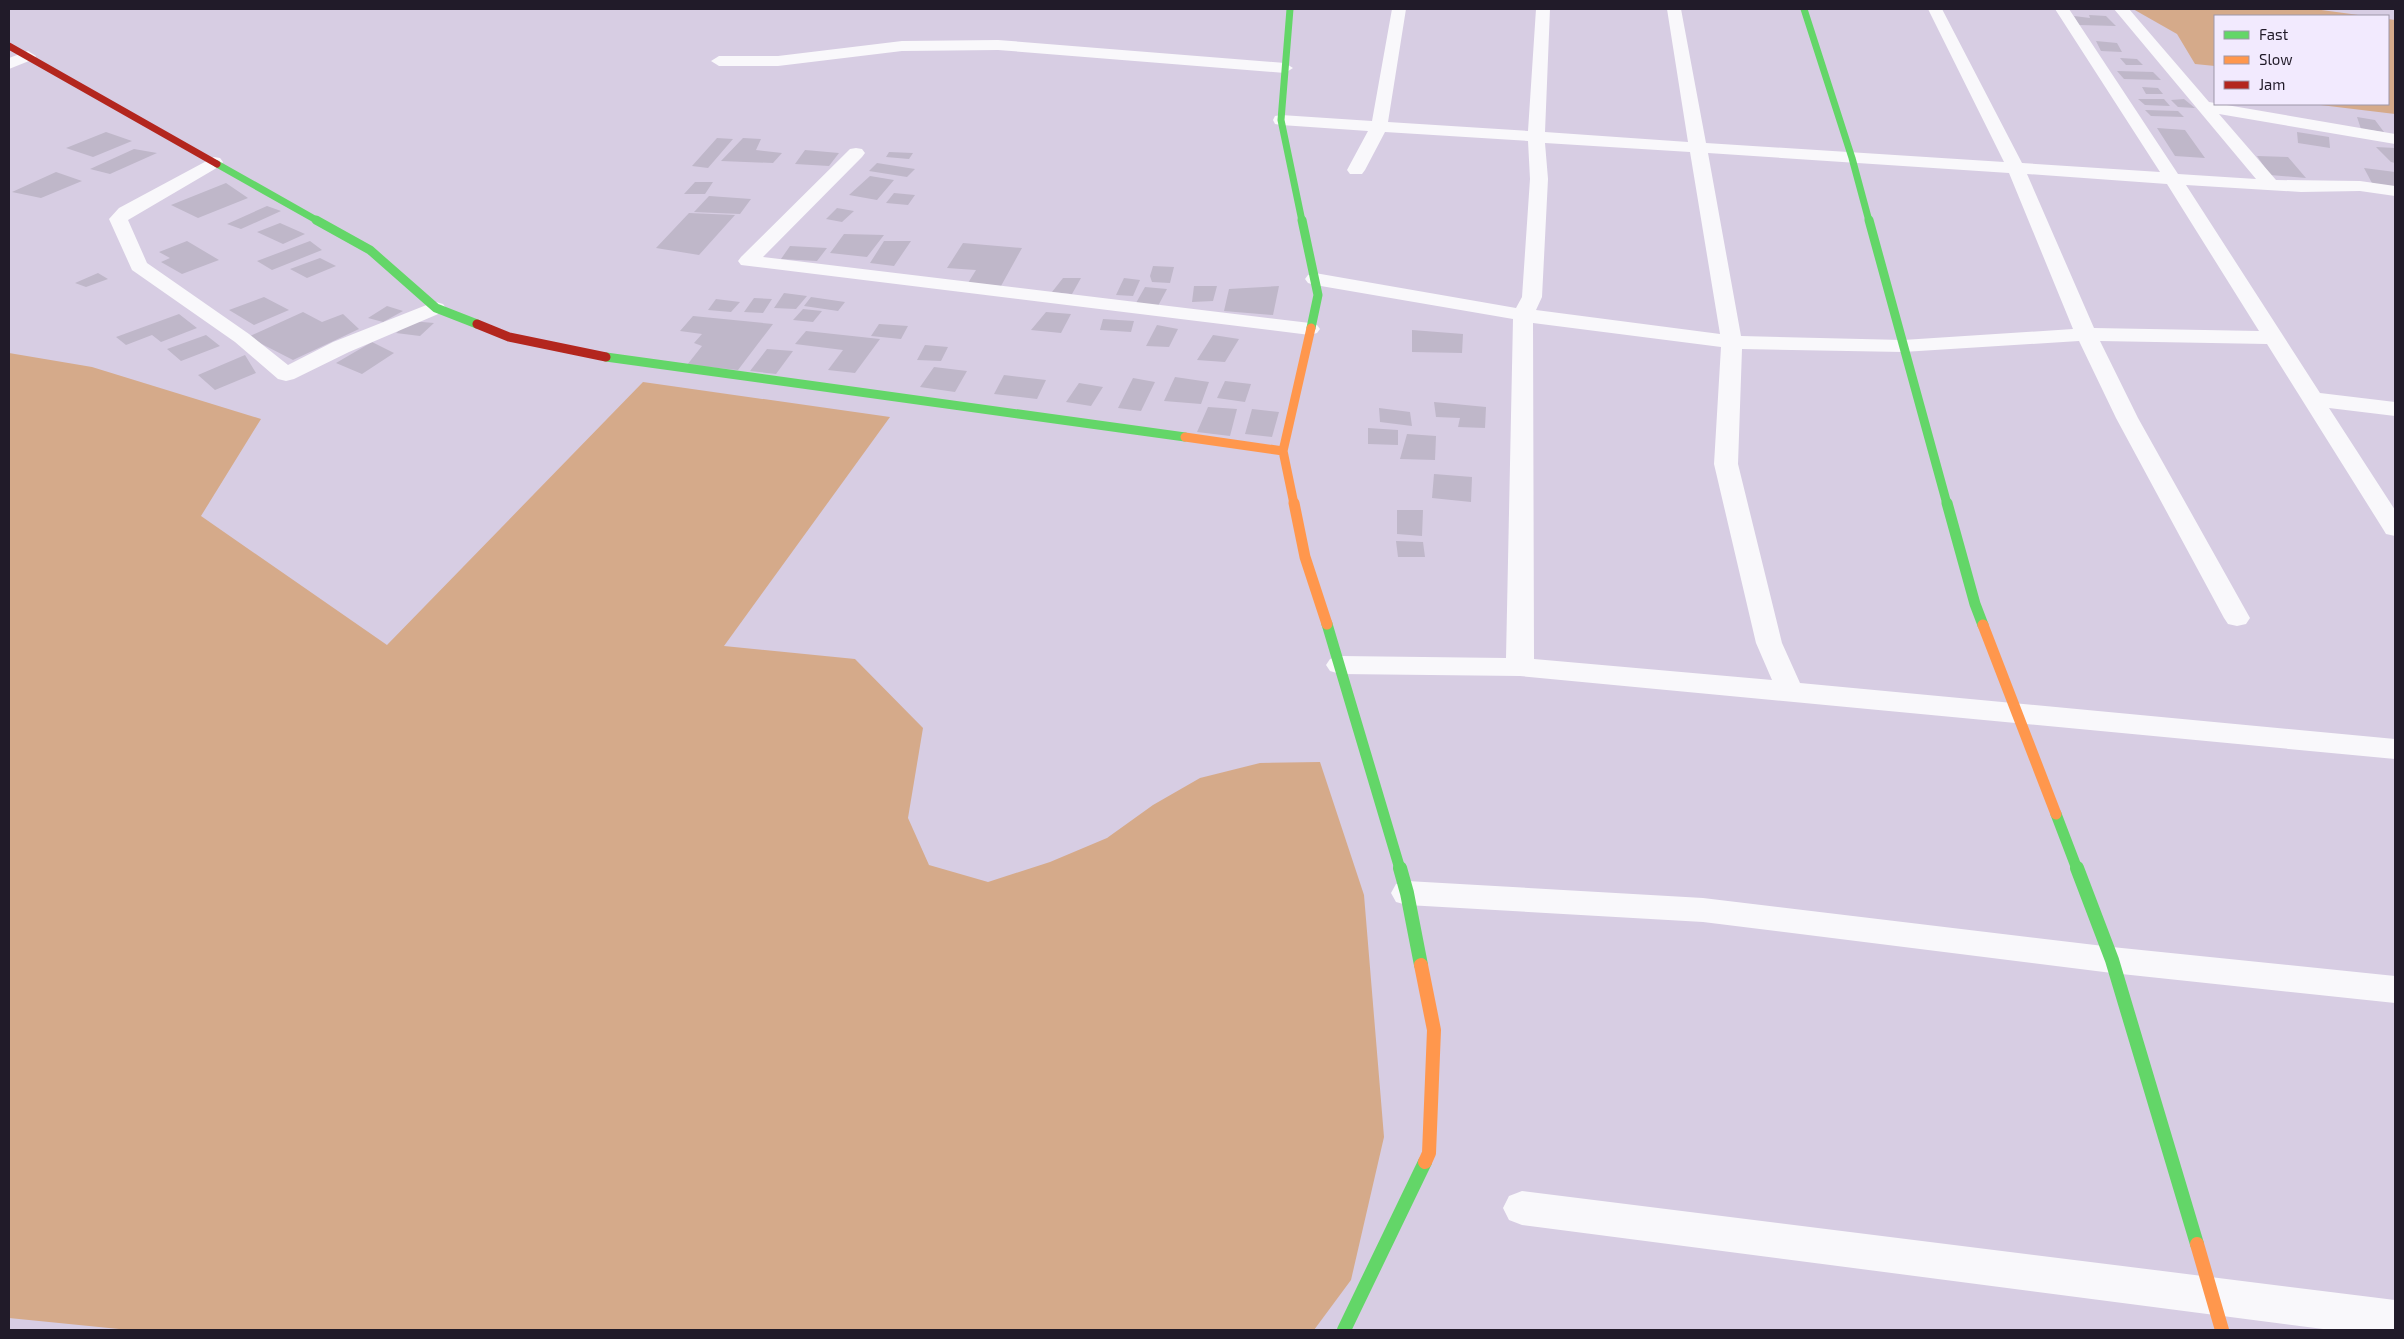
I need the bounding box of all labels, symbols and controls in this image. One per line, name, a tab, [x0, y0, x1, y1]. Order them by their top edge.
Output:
legend	[2214, 15, 2389, 105]
text: Fast	[2259, 25, 2289, 43]
text: Slow	[2259, 50, 2293, 68]
text: Jam	[2259, 75, 2285, 93]

